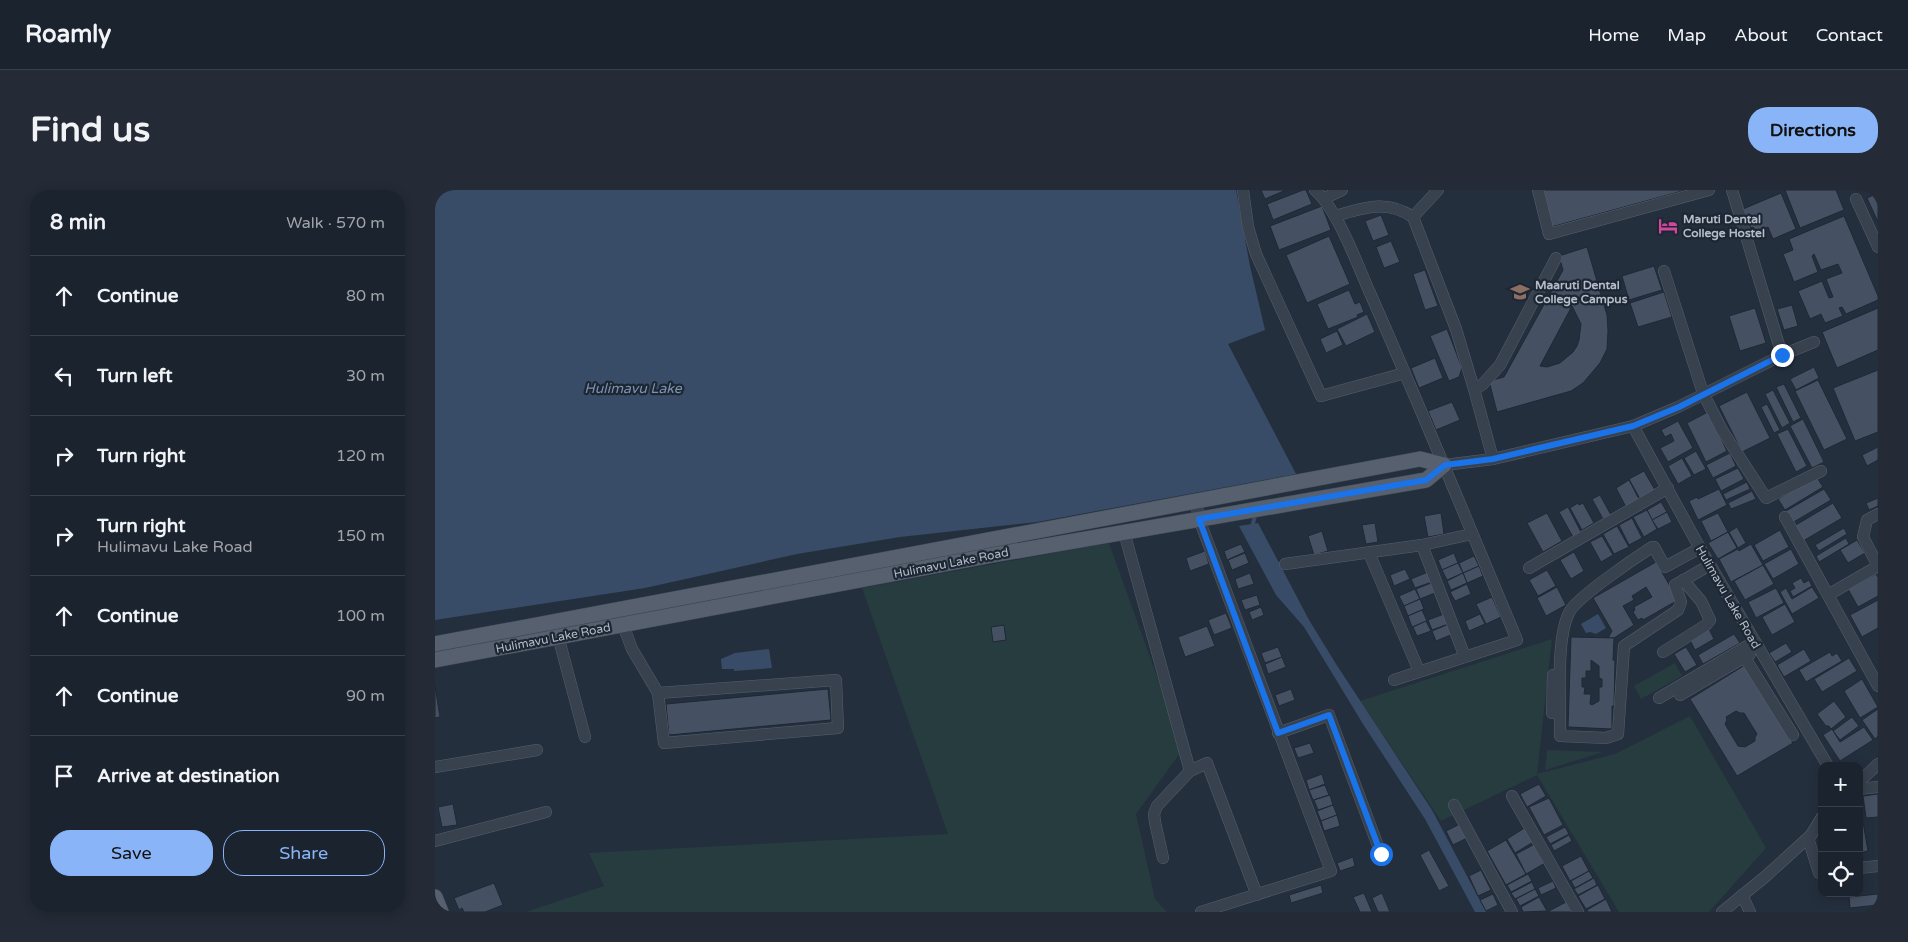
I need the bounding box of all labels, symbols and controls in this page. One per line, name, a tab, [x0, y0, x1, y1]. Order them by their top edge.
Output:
text: Roamly	[25, 20, 111, 49]
text: Home	[1588, 24, 1639, 46]
text: Map	[1667, 24, 1706, 46]
text: About	[1734, 24, 1788, 46]
text: Contact	[1816, 24, 1883, 46]
button: Directions	[1748, 107, 1878, 153]
text: Find us	[30, 109, 150, 151]
text: 8 min	[50, 210, 106, 235]
place label: Maruti Dental College Hostel	[1683, 212, 1765, 241]
text: Walk · 570 m	[286, 213, 385, 233]
hotel icon: Maruti Dental College Hostel	[1657, 215, 1679, 237]
place label: Maaruti Dental College Campus	[1535, 278, 1628, 307]
school or university icon: Maaruti Dental College Campus	[1509, 281, 1531, 303]
icon: ahead	[50, 282, 78, 310]
text: Continue	[97, 285, 179, 307]
text: 80 m	[346, 286, 385, 306]
route end	[1771, 344, 1794, 367]
icon: left	[50, 362, 78, 390]
text: Turn left	[97, 365, 173, 387]
text: 30 m	[346, 366, 385, 386]
water label: Hulimavu Lake	[584, 380, 683, 397]
icon: right	[50, 442, 78, 470]
text: Turn right	[97, 445, 185, 467]
text: 120 m	[336, 446, 385, 466]
text: Turn right	[97, 515, 185, 537]
icon: right	[50, 522, 78, 550]
text: 150 m	[336, 526, 385, 546]
text: Hulimavu Lake Road	[97, 537, 253, 557]
street label: Hulimavu Lake Road	[1693, 543, 1763, 651]
street label: Hulimavu Lake Road	[892, 545, 1010, 581]
icon: ahead	[50, 602, 78, 630]
text: Continue	[97, 605, 179, 627]
text: 100 m	[336, 606, 385, 626]
street label: Hulimavu Lake Road	[494, 620, 612, 656]
icon: ahead	[50, 682, 78, 710]
text: Continue	[97, 685, 179, 707]
text: 90 m	[346, 686, 385, 706]
icon: arrive	[50, 762, 78, 790]
map controls	[1818, 762, 1863, 897]
button: +	[1818, 762, 1863, 807]
text: Arrive at destination	[97, 765, 280, 787]
button: −	[1818, 807, 1863, 852]
button: Save	[50, 830, 213, 876]
button: Share	[223, 830, 385, 876]
route start	[1370, 843, 1393, 866]
button: locate	[1818, 852, 1863, 897]

